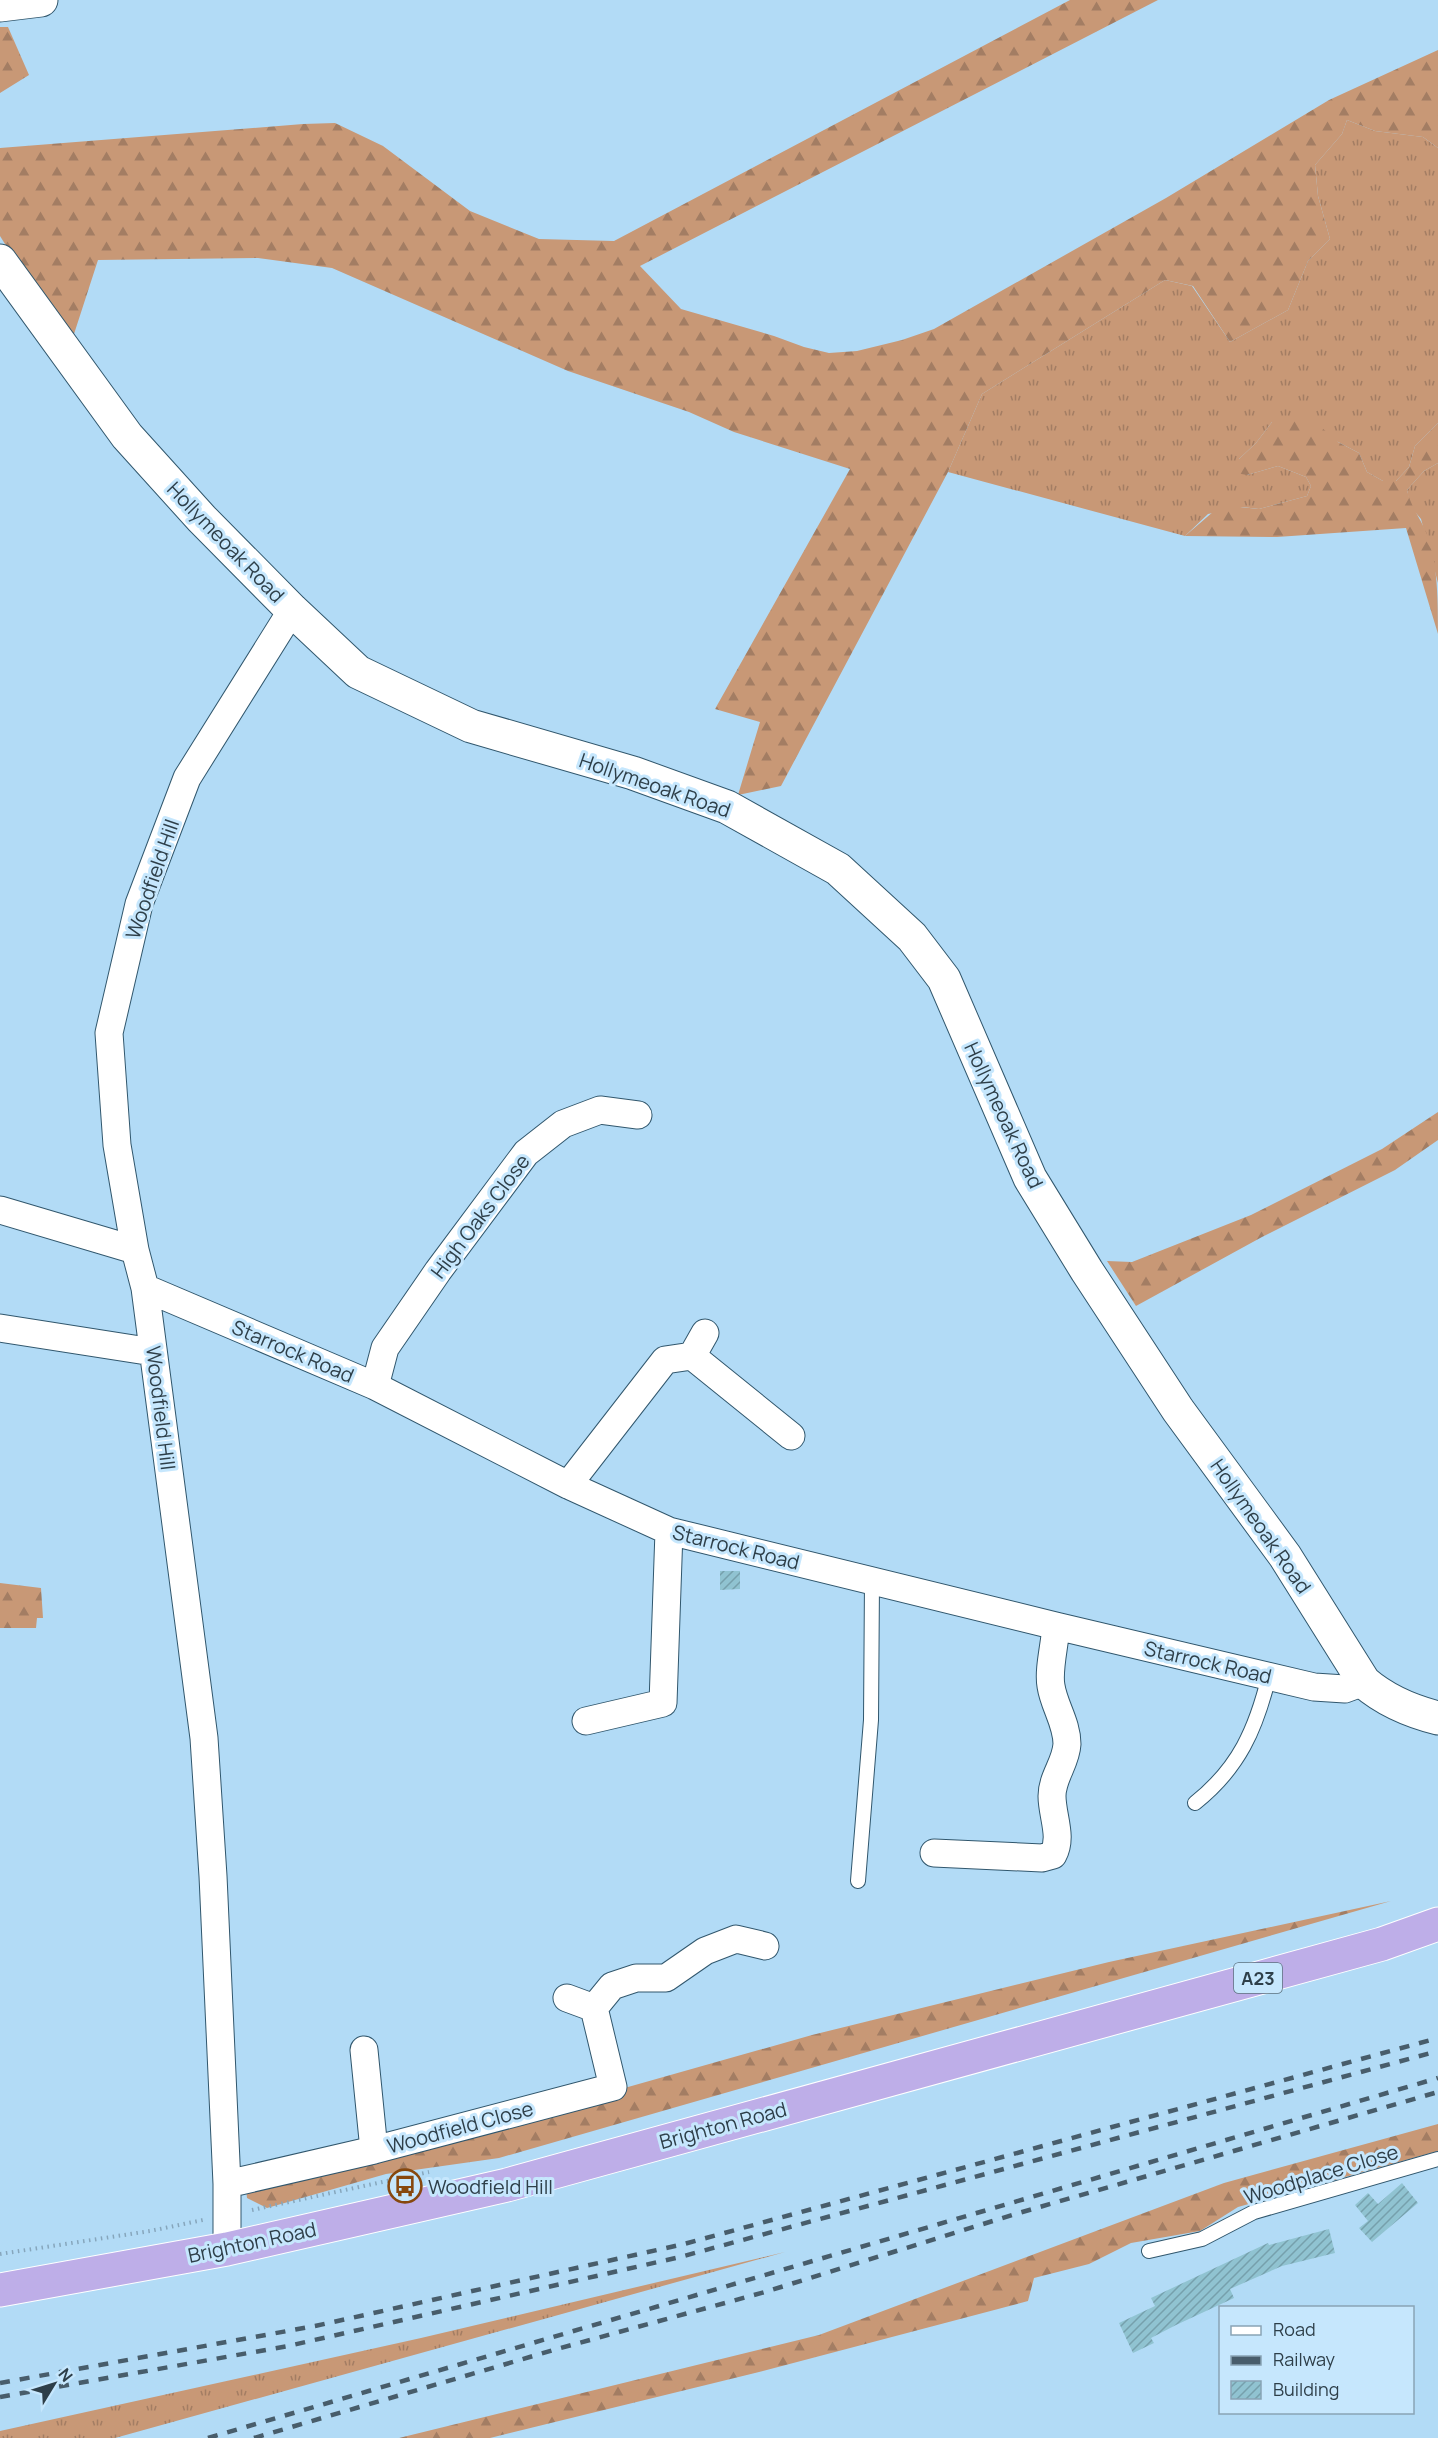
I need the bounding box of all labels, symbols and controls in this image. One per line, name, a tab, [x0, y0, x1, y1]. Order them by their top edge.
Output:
street label: Hollymeoak Road	[161, 476, 291, 608]
street label: Hollymeoak Road	[576, 746, 734, 824]
street label: Woodfield Hill	[119, 816, 185, 942]
street label: Hollymeoak Road	[958, 1038, 1050, 1192]
street label: High Oaks Close	[424, 1148, 536, 1284]
street label: Starrock Road	[228, 1313, 358, 1389]
street label: Woodfield Hill	[140, 1344, 182, 1472]
street label: Hollymeoak Road	[1205, 1453, 1317, 1599]
street label: Starrock Road	[670, 1518, 802, 1576]
street label: Starrock Road	[1142, 1634, 1274, 1690]
road number: A23	[1234, 1963, 1282, 1993]
street label: Woodfield Close	[384, 2095, 536, 2159]
street label: Brighton Road	[656, 2095, 790, 2155]
street label: Woodplace Close	[1241, 2138, 1401, 2210]
bus stop icon: Woodfield Hill	[387, 2168, 423, 2204]
place label: Woodfield Hill	[428, 2173, 553, 2200]
street label: Brighton Road	[185, 2215, 319, 2269]
legend	[1219, 2306, 1414, 2414]
text: Road	[1273, 2317, 1316, 2341]
text: Railway	[1273, 2347, 1335, 2371]
north arrow	[24, 2354, 84, 2414]
text: N	[54, 2363, 78, 2386]
text: Building	[1273, 2377, 1339, 2401]

